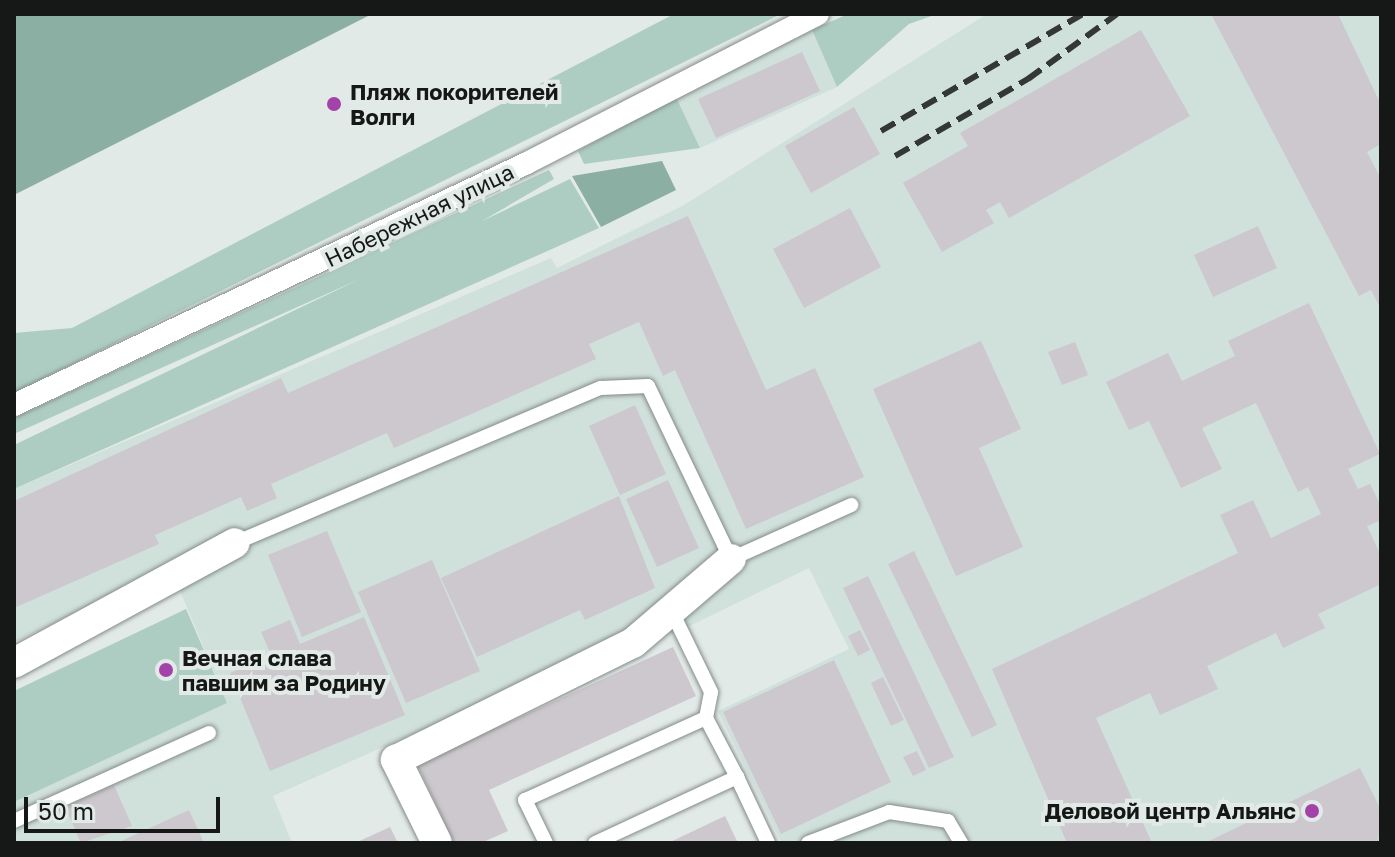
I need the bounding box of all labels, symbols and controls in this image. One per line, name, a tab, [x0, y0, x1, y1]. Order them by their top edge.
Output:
place label: Пляж покорителей Волги	[350, 78, 558, 130]
marker: Пляж покорителей Волги	[325, 95, 343, 113]
street label: Набережная улица	[320, 158, 518, 272]
place label: Вечная слава павшим за Родину	[182, 644, 386, 696]
marker: Вечная слава павшим за Родину	[157, 661, 175, 679]
scale bar	[28, 781, 224, 831]
text: 50 m	[38, 796, 94, 825]
place label: Деловой центр Альянс	[1045, 798, 1296, 824]
marker: Деловой центр Альянс	[1303, 802, 1321, 820]

